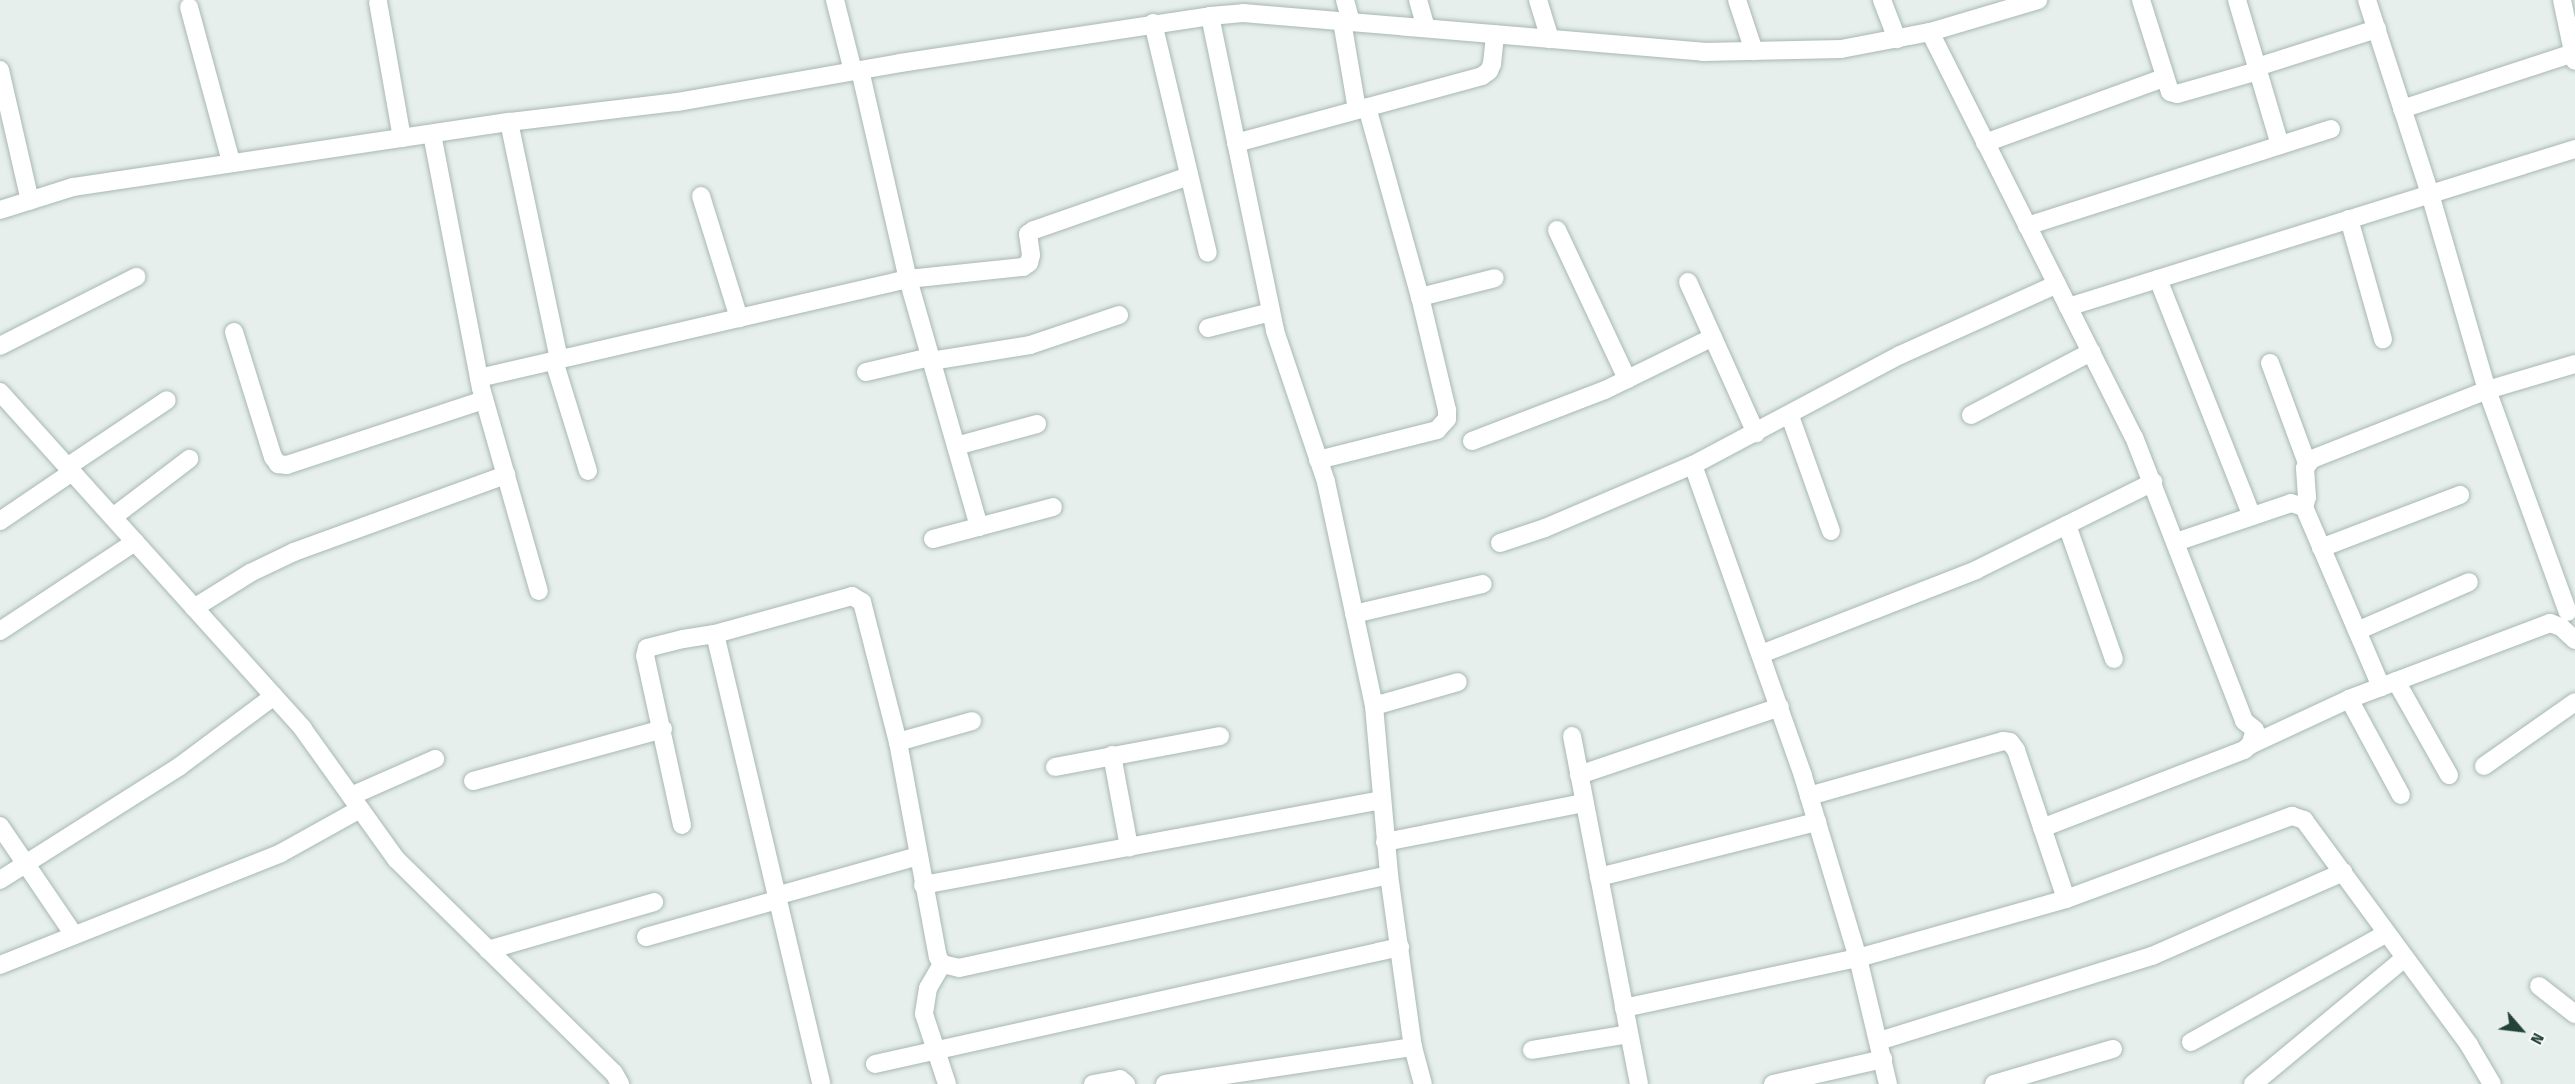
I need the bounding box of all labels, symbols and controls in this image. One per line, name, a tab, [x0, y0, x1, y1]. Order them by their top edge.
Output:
north arrow	[2491, 1000, 2551, 1060]
text: N	[2527, 1030, 2548, 1047]

